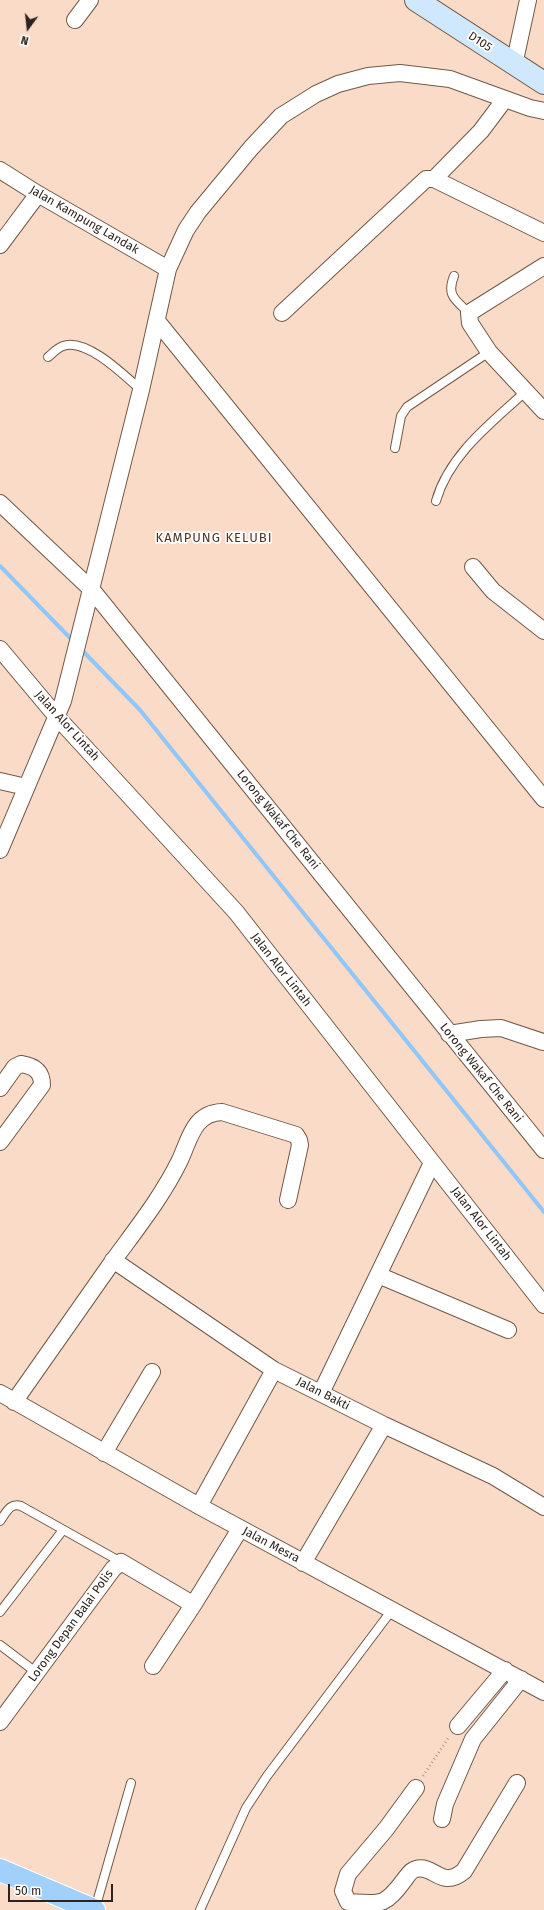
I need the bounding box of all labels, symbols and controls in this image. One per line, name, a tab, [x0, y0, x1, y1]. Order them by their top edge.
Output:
north arrow	[8, 8, 48, 48]
street label: D105	[465, 29, 495, 55]
text: N	[20, 33, 30, 47]
street label: Jalan Kampung Landak	[27, 183, 141, 257]
district label: KAMPUNG KELUBI	[155, 530, 273, 546]
street label: Jalan Alor Lintah	[32, 688, 102, 764]
street label: Lorong Wakaf Che Rani	[234, 767, 322, 873]
street label: Jalan Alor Lintah	[248, 930, 314, 1010]
street label: Lorong Wakaf Che Rani	[437, 1020, 525, 1126]
street label: Jalan Alor Lintah	[448, 1184, 514, 1264]
street label: Jalan Bakti	[294, 1374, 352, 1414]
street label: Jalan Mesra	[240, 1524, 302, 1566]
street label: Lorong Depan Balai Polis	[26, 1567, 116, 1685]
scale bar	[10, 1876, 115, 1902]
text: 50 m	[15, 1884, 41, 1898]

